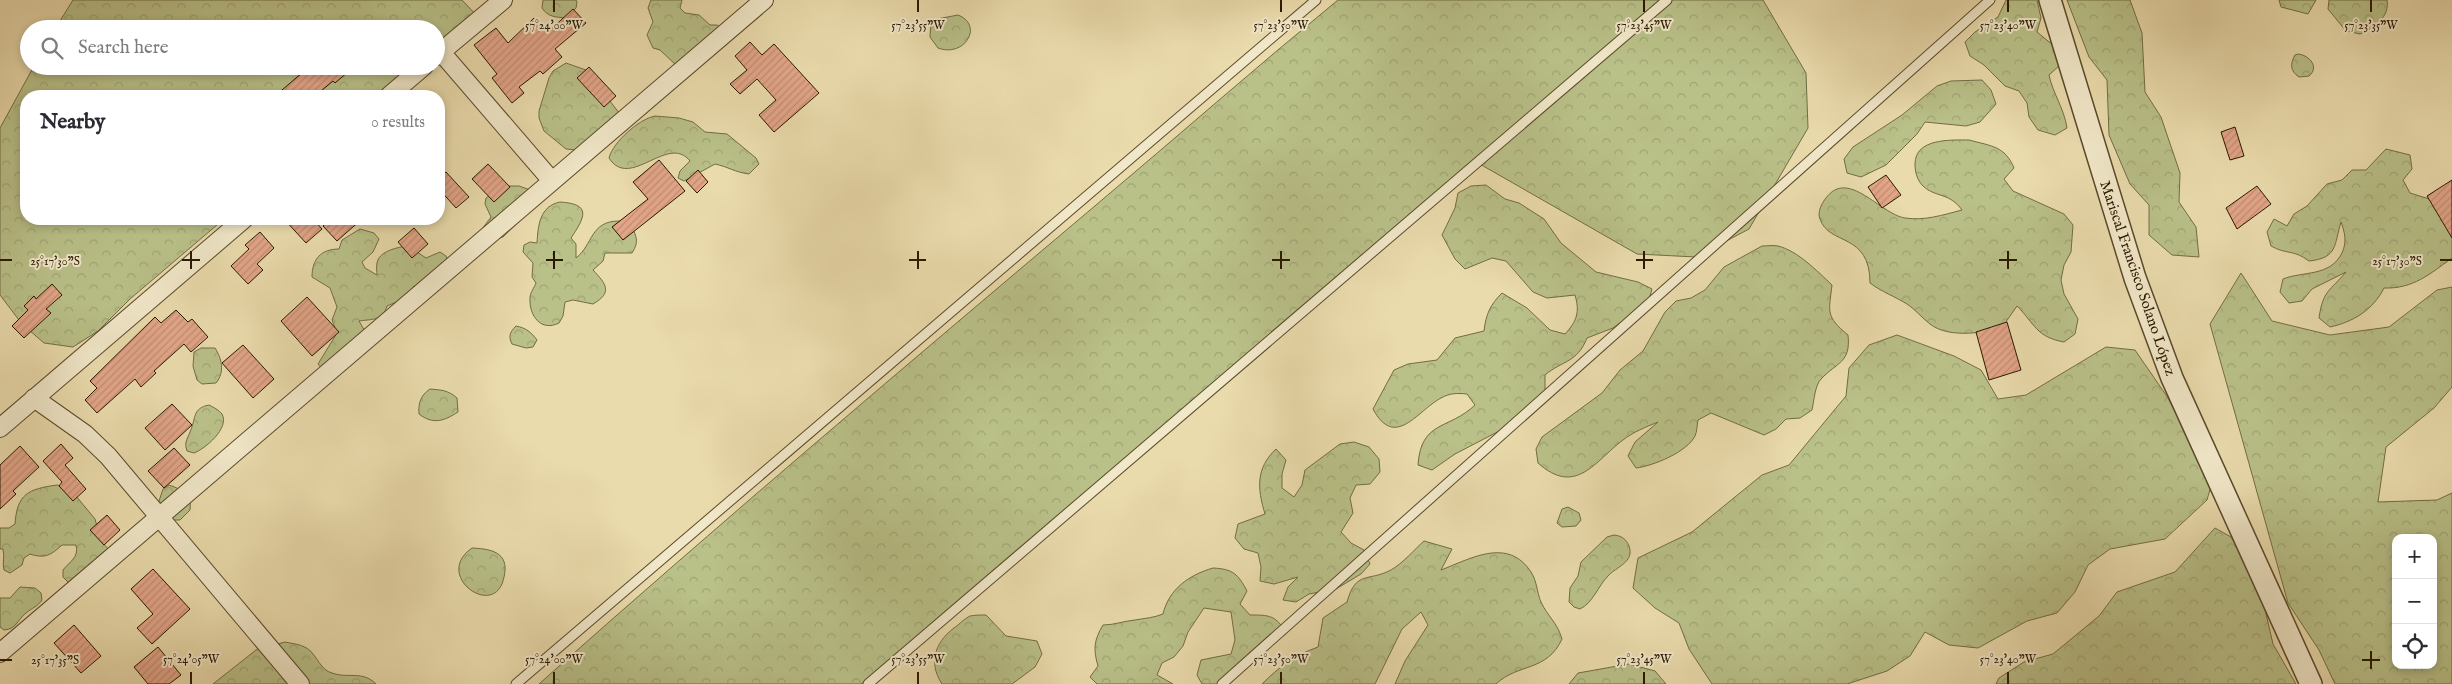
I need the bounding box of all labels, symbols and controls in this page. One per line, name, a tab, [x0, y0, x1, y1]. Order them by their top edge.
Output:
text: 57°24'00"W	[525, 18, 583, 33]
text: 57°23'55"W	[891, 18, 945, 33]
text: 57°23'50"W	[1254, 18, 1309, 33]
text: 57°23'45"W	[1617, 18, 1672, 33]
text: 57°23'40"W	[1980, 18, 2037, 33]
text: 57°23'35"W	[2344, 18, 2398, 33]
search box	[20, 20, 445, 75]
icon: search	[38, 34, 66, 62]
text: Search here	[78, 36, 169, 60]
text: Nearby	[40, 109, 105, 136]
text: 0 results	[371, 113, 425, 133]
street label: Mariscal Francisco Solano López	[2095, 178, 2180, 378]
text: 25°17'30"S	[30, 254, 80, 269]
text: 25°17'30"S	[2372, 254, 2422, 269]
map controls	[2392, 534, 2437, 669]
button: +	[2392, 534, 2437, 579]
button: −	[2392, 579, 2437, 624]
button: locate	[2392, 624, 2437, 669]
text: 57°24'05"W	[163, 652, 220, 667]
text: 57°24'00"W	[525, 652, 583, 667]
text: 57°23'55"W	[891, 652, 945, 667]
text: 57°23'50"W	[1254, 652, 1309, 667]
text: 57°23'45"W	[1617, 652, 1672, 667]
text: 57°23'40"W	[1980, 652, 2037, 667]
text: 25°17'35"S	[31, 653, 79, 668]

